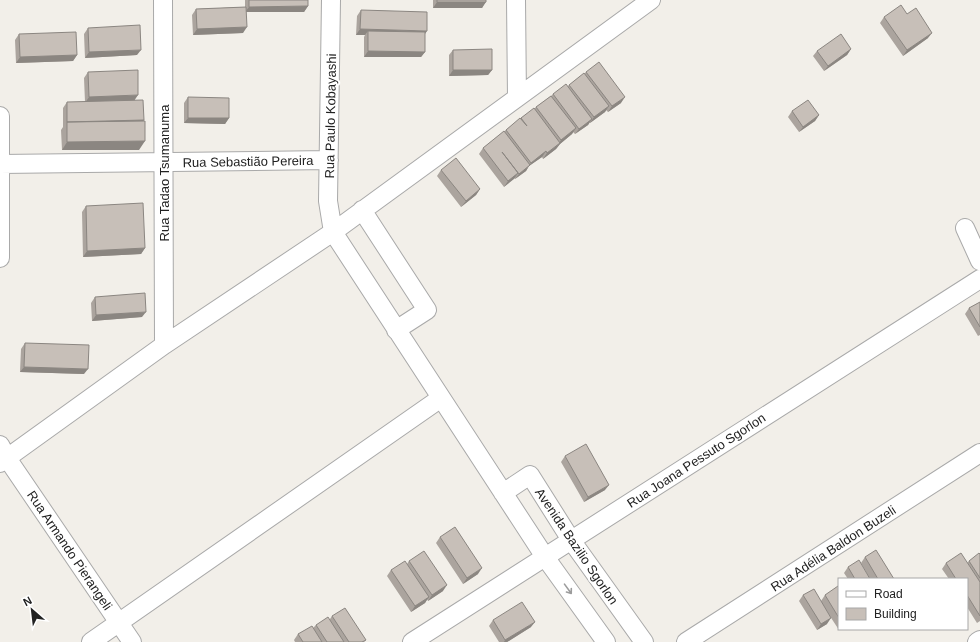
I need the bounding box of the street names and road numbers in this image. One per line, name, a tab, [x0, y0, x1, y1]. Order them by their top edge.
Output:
street label: Rua Paulo Kobayashi	[322, 53, 339, 179]
street label: Rua Tadao Tsumanuma	[157, 104, 172, 241]
street label: Rua Sebastião Pereira	[182, 153, 314, 170]
street label: Rua Joana Pessuto Sgorlon	[624, 410, 768, 511]
street label: Avenida Bazilio Sgorlon	[532, 485, 621, 607]
street label: Rua Armando Pierangeli	[24, 488, 115, 613]
street label: Rua Adélia Baldon Buzeli	[768, 502, 899, 594]

